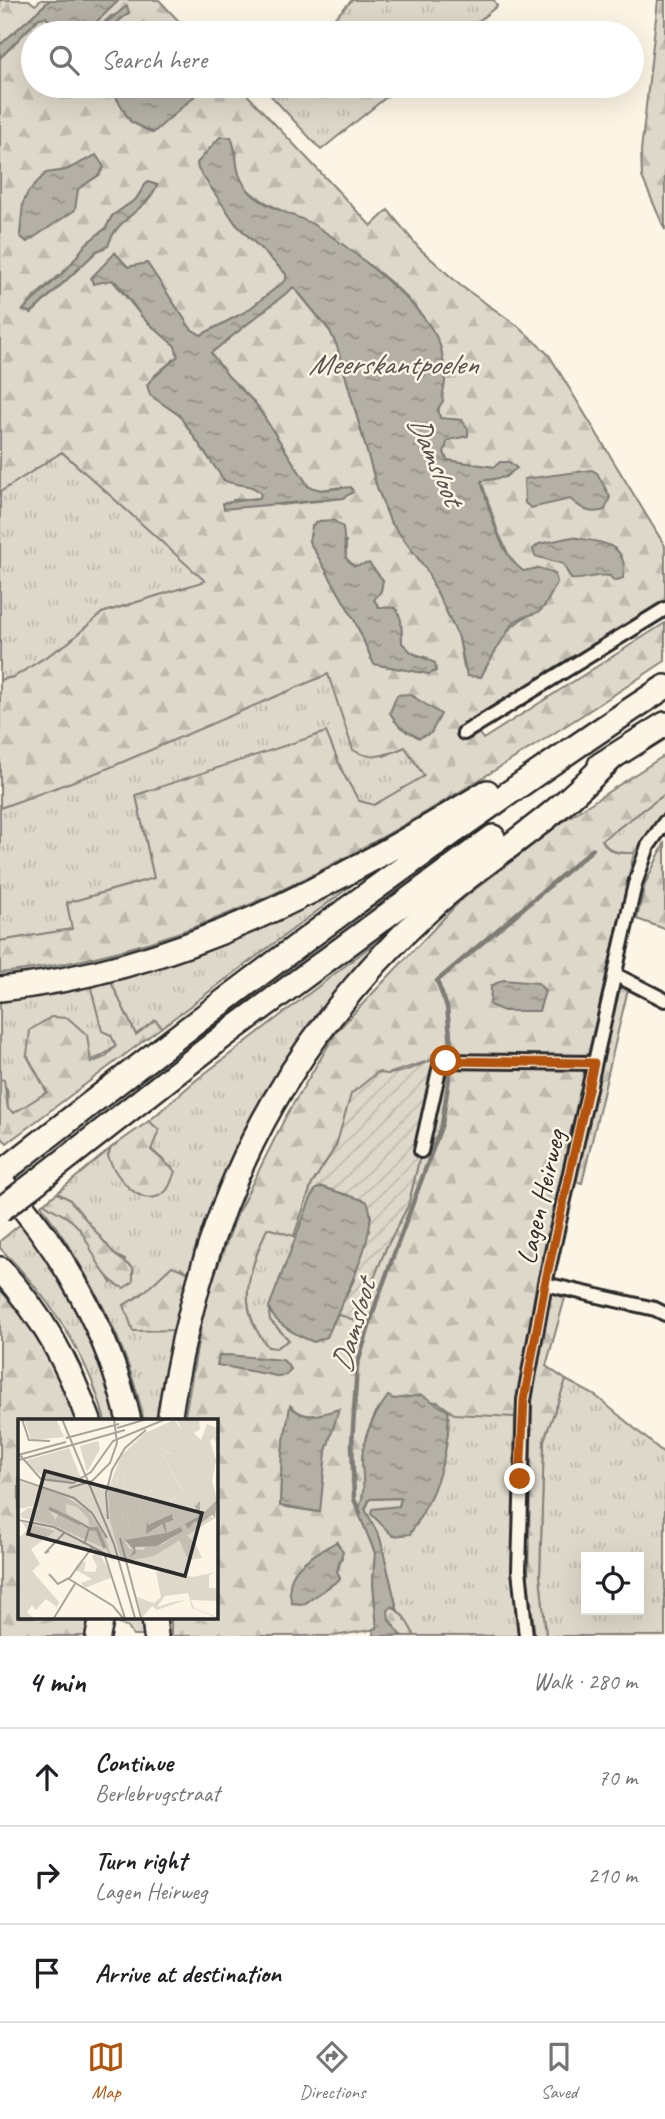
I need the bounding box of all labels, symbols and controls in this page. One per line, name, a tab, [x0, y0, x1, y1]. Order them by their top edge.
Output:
search box	[21, 21, 644, 98]
icon: search	[45, 41, 83, 79]
text: Search here	[101, 43, 207, 76]
water label: Meerskantpoelen	[309, 345, 480, 383]
water label: Damsloot	[400, 409, 475, 516]
route start	[430, 1045, 461, 1076]
street label: Lagen Heirweg	[508, 1125, 573, 1267]
water label: Damsloot	[322, 1270, 386, 1376]
inset map	[18, 1419, 217, 1618]
route end	[504, 1463, 535, 1494]
map controls	[581, 1552, 644, 1615]
button: locate	[581, 1552, 644, 1615]
text: 4 min	[28, 1663, 85, 1701]
text: Walk · 280 m	[533, 1667, 637, 1696]
text: Continue	[95, 1746, 173, 1779]
icon: ahead	[28, 1758, 66, 1796]
text: 70 m	[598, 1763, 637, 1792]
text: Berlebrugstraat	[95, 1779, 220, 1808]
text: Turn right	[95, 1844, 186, 1877]
icon: right	[28, 1856, 66, 1894]
text: 210 m	[588, 1861, 637, 1890]
text: Lagen Heirweg	[95, 1877, 207, 1906]
icon: arrive	[28, 1954, 66, 1992]
text: Arrive at destination	[95, 1957, 281, 1990]
tab: Map	[87, 2038, 125, 2104]
tab: Directions	[299, 2038, 366, 2104]
tab: Saved	[540, 2038, 578, 2104]

